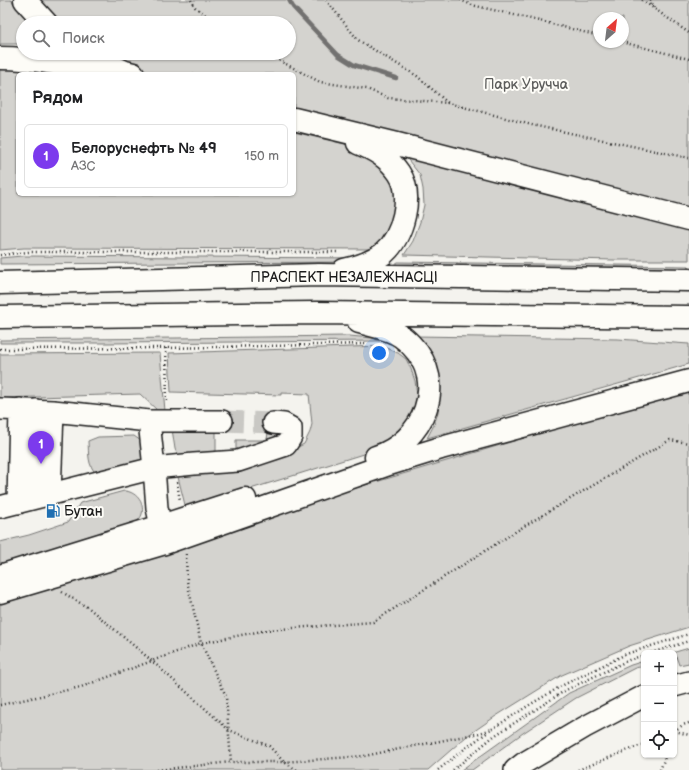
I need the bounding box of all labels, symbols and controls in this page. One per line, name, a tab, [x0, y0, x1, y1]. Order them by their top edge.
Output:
north arrow	[593, 12, 629, 48]
search box	[16, 16, 296, 60]
icon: search	[30, 27, 52, 49]
text: Поиск	[62, 29, 105, 48]
park label: Парк Уручча	[484, 76, 569, 93]
text: Рядом	[32, 88, 83, 108]
text: Белоруснефть № 49	[71, 139, 217, 158]
text: 1	[43, 148, 49, 164]
text: 150 m	[245, 148, 279, 164]
text: АЗС	[71, 158, 95, 174]
street label: ПРАСПЕКТ НЕЗАЛЕЖНАСЦІ	[250, 269, 438, 286]
your location	[369, 343, 389, 363]
pin: 1	[28, 431, 54, 464]
fuel station icon: Бутан	[45, 503, 61, 519]
place label: Бутан	[64, 503, 103, 520]
map controls	[641, 650, 677, 758]
button: +	[641, 650, 677, 686]
button: −	[641, 686, 677, 722]
button: locate	[641, 722, 677, 758]

